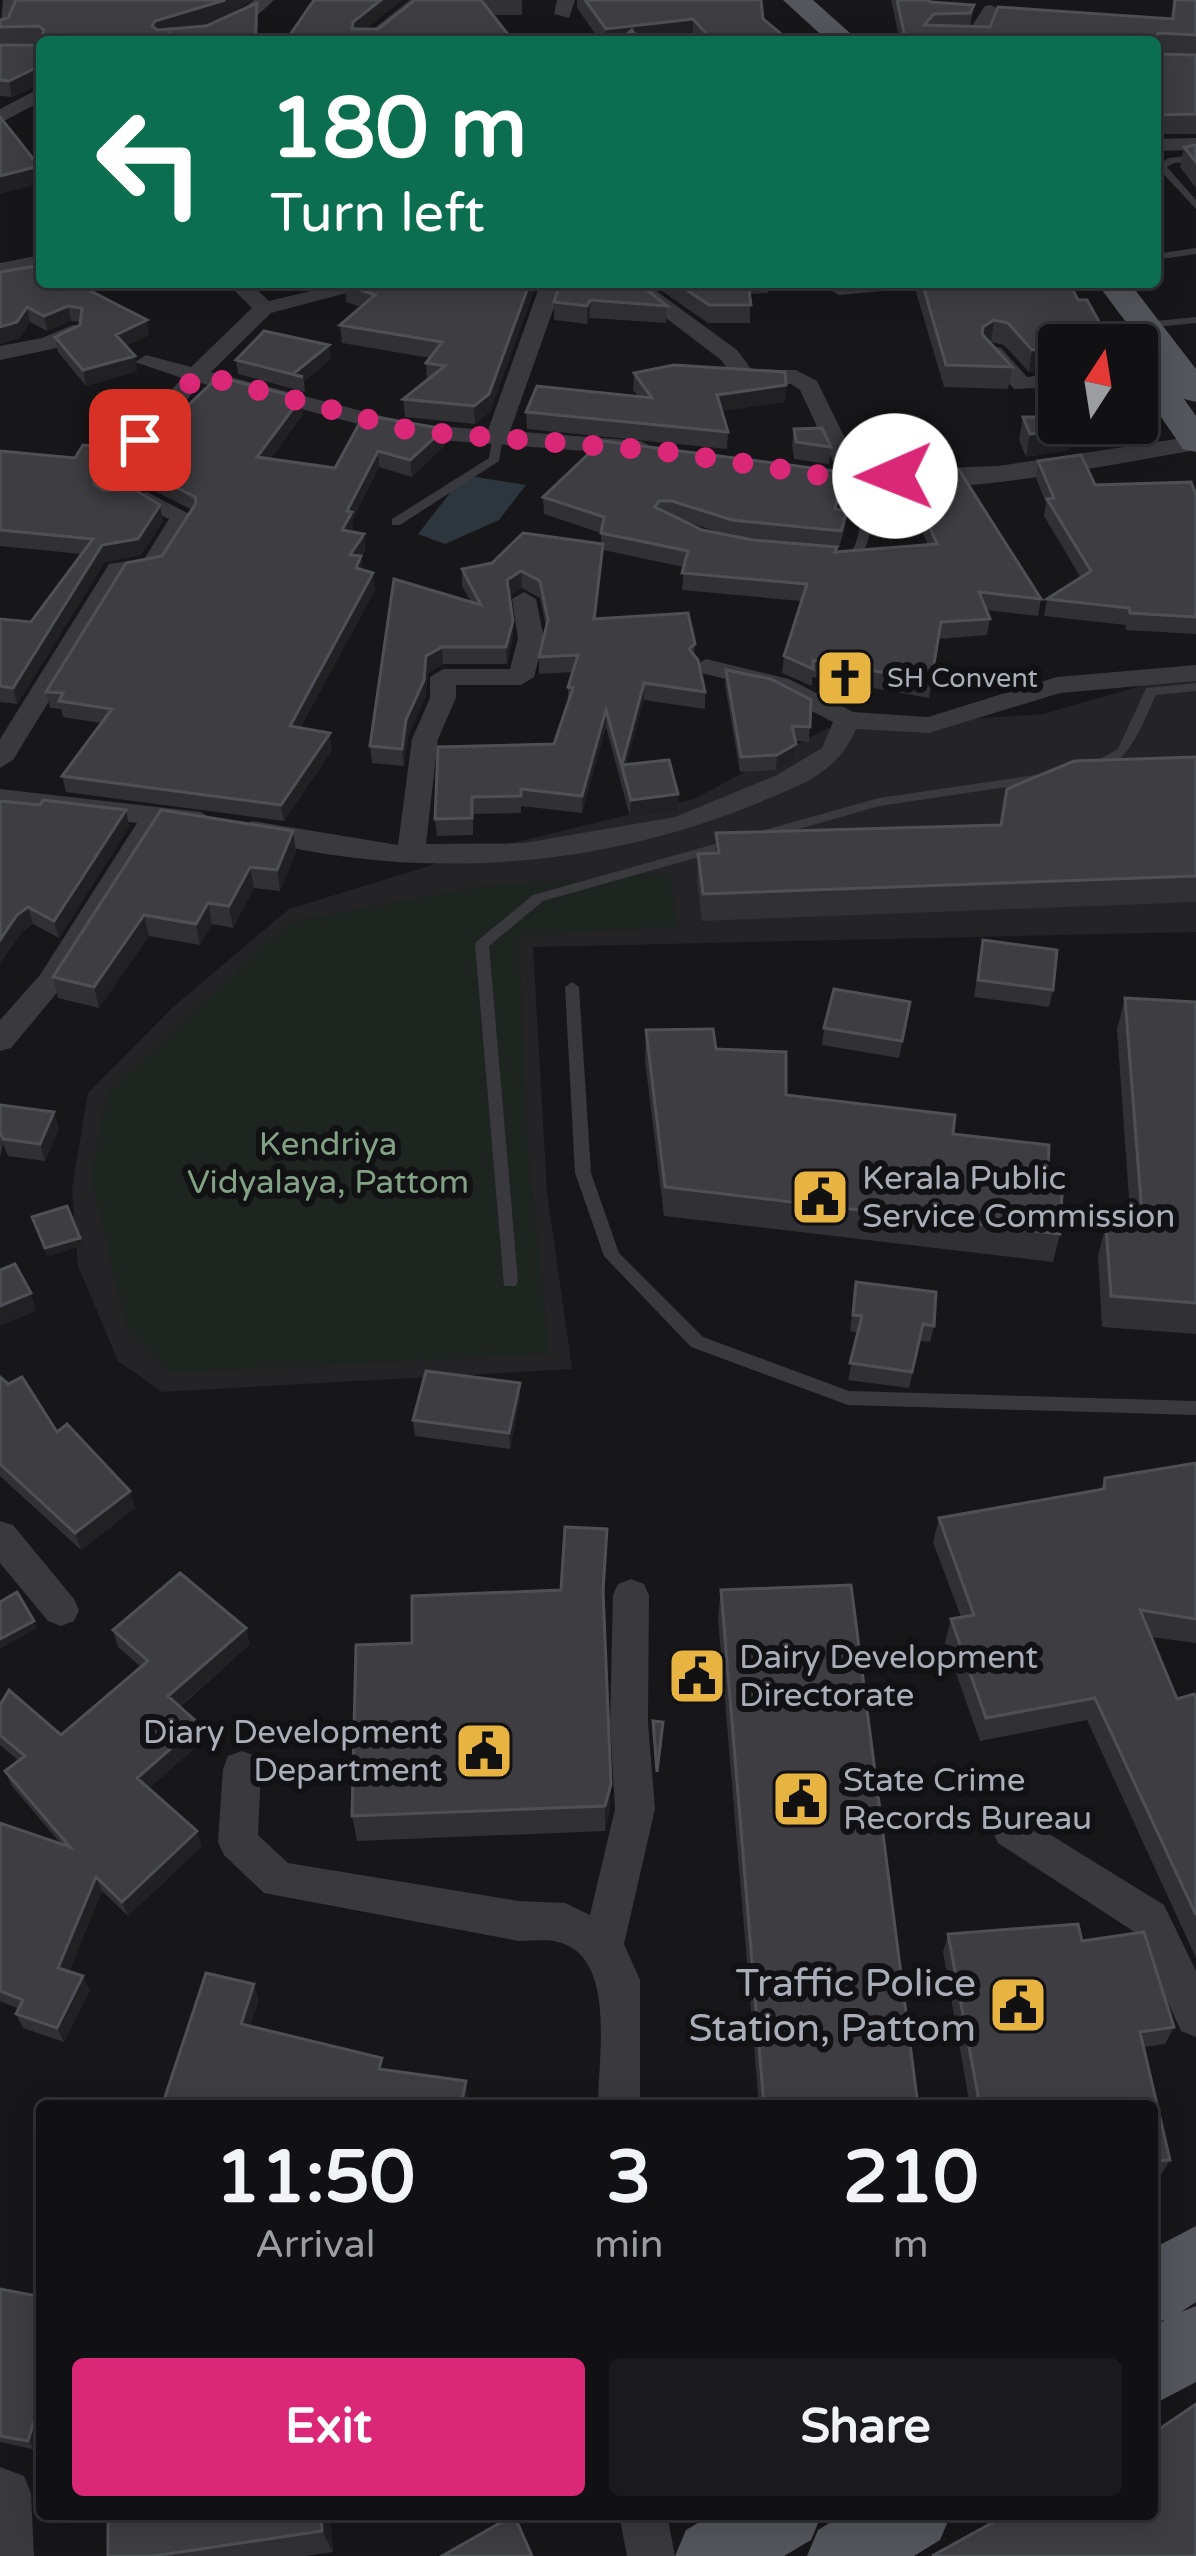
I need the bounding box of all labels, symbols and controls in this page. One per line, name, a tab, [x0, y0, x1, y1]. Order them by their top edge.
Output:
text: 180 m	[270, 79, 527, 180]
icon: left	[72, 84, 228, 240]
text: Turn left	[270, 181, 485, 246]
north arrow	[1038, 324, 1158, 444]
map controls	[1038, 324, 1158, 444]
pin	[89, 389, 191, 491]
icon: arrive	[107, 407, 173, 473]
position arrow	[832, 413, 958, 539]
church icon: SH Convent	[814, 647, 876, 709]
place label: SH Convent	[887, 662, 1038, 695]
park label: Kendriya Vidyalaya, Pattom	[187, 1125, 469, 1202]
place label: Kerala Public Service Commission	[862, 1159, 1175, 1236]
public building icon: Kerala Public Service Commission	[789, 1166, 851, 1228]
place label: Dairy Development Directorate	[739, 1638, 1038, 1715]
public building icon: Dairy Development Directorate	[666, 1645, 728, 1707]
place label: Diary Development Department	[143, 1713, 442, 1790]
public building icon: Diary Development Department	[453, 1720, 515, 1782]
place label: State Crime Records Bureau	[843, 1761, 1092, 1838]
public building icon: State Crime Records Bureau	[770, 1768, 832, 1830]
place label: Traffic Police Station, Pattom	[688, 1960, 976, 2052]
public building icon: Traffic Police Station, Pattom	[987, 1974, 1049, 2036]
text: 11:50	[215, 2135, 415, 2222]
text: 3	[606, 2135, 652, 2222]
text: 210	[843, 2135, 979, 2222]
text: Arrival	[255, 2221, 375, 2268]
text: min	[594, 2221, 664, 2268]
text: m	[893, 2221, 929, 2268]
button: Exit	[72, 2358, 585, 2496]
button: Share	[609, 2358, 1122, 2496]

